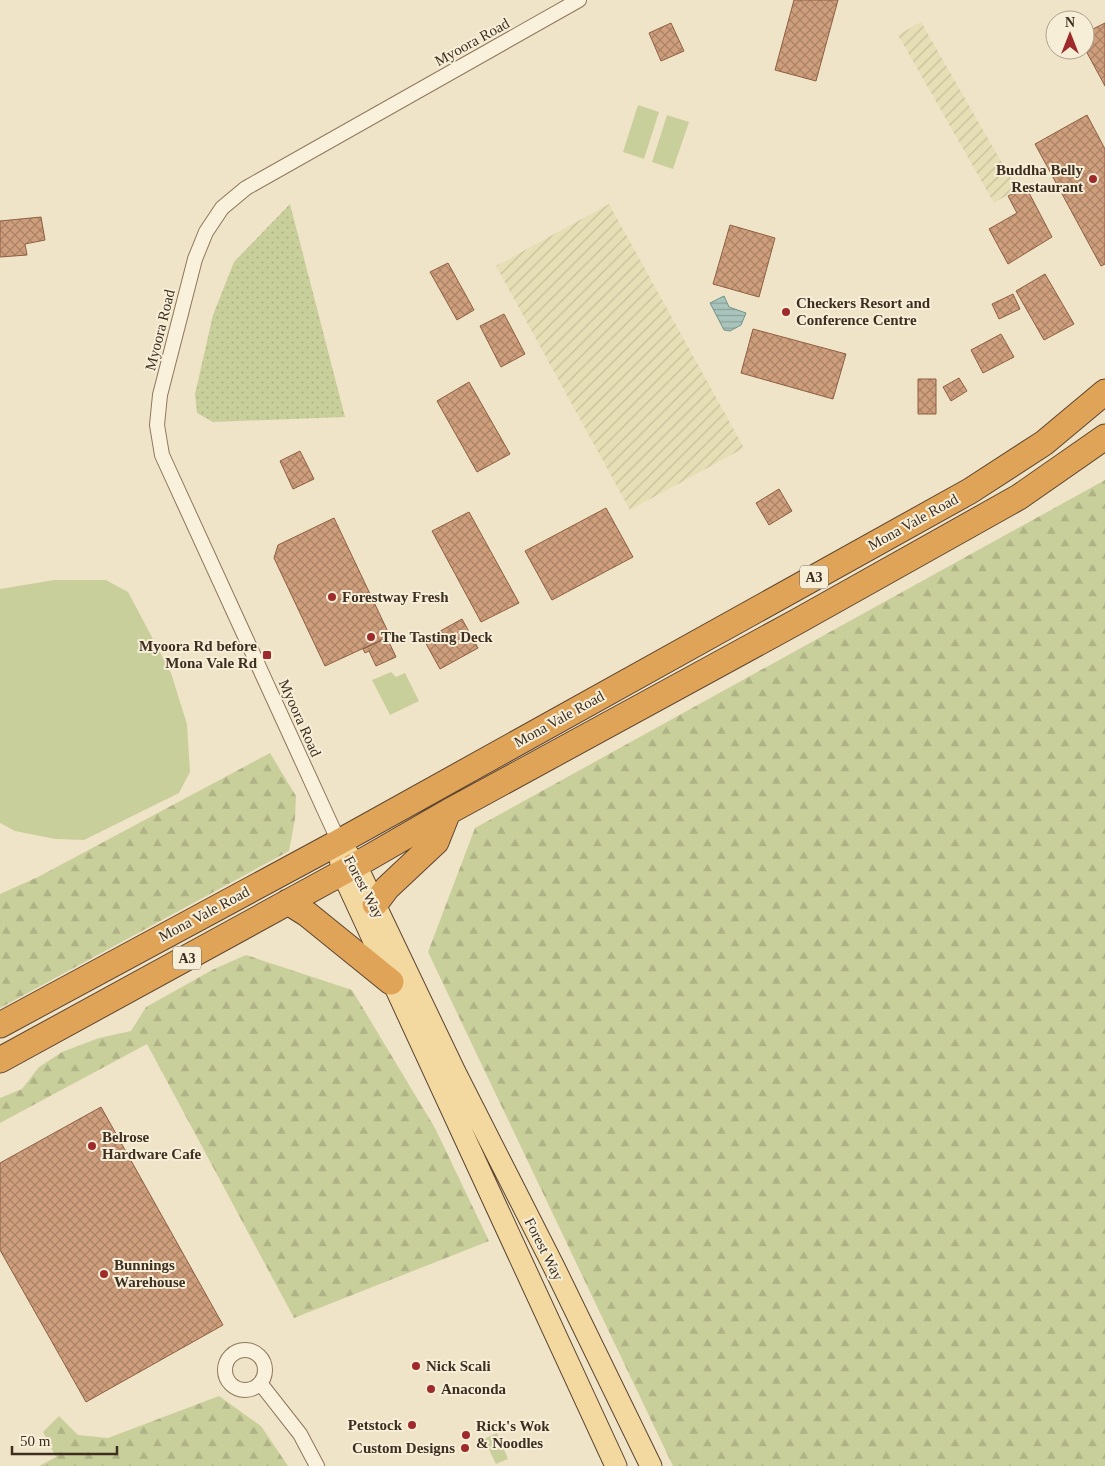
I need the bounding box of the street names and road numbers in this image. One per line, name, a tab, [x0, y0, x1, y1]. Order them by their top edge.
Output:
street label: Myoora Road	[432, 15, 513, 69]
street label: Myoora Road	[142, 287, 178, 372]
street label: Mona Vale Road	[865, 490, 961, 553]
road number: A3	[800, 566, 828, 588]
street label: Myoora Road	[276, 677, 324, 760]
street label: Mona Vale Road	[511, 687, 607, 750]
street label: Forest Way	[341, 853, 387, 921]
street label: Mona Vale Road	[156, 883, 253, 945]
road number: A3	[173, 946, 201, 970]
street label: Forest Way	[521, 1215, 567, 1283]

